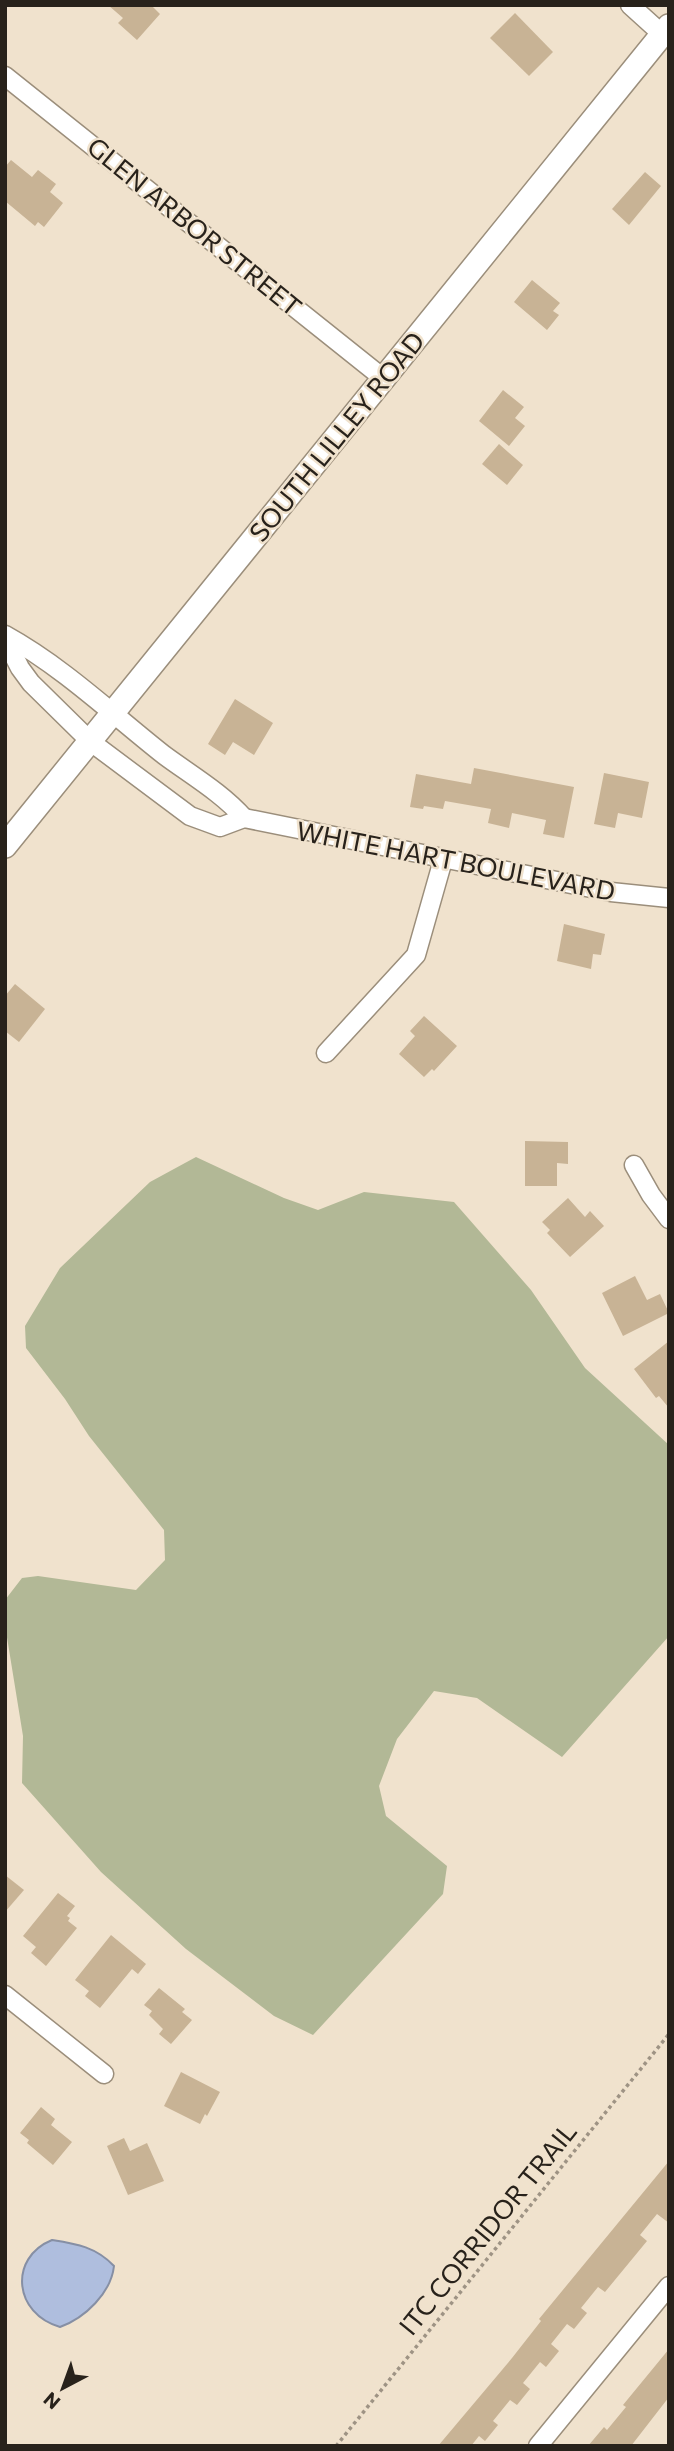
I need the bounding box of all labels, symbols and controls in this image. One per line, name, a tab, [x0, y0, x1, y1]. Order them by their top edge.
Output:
street label: GLEN ARBOR STREET	[82, 130, 308, 322]
street label: SOUTH LILLEY ROAD	[242, 325, 430, 547]
street label: WHITE HART BOULEVARD	[294, 814, 618, 906]
street label: ITC CORRIDOR TRAIL	[392, 2116, 582, 2340]
north arrow	[28, 2353, 98, 2423]
text: N	[39, 2388, 64, 2415]

